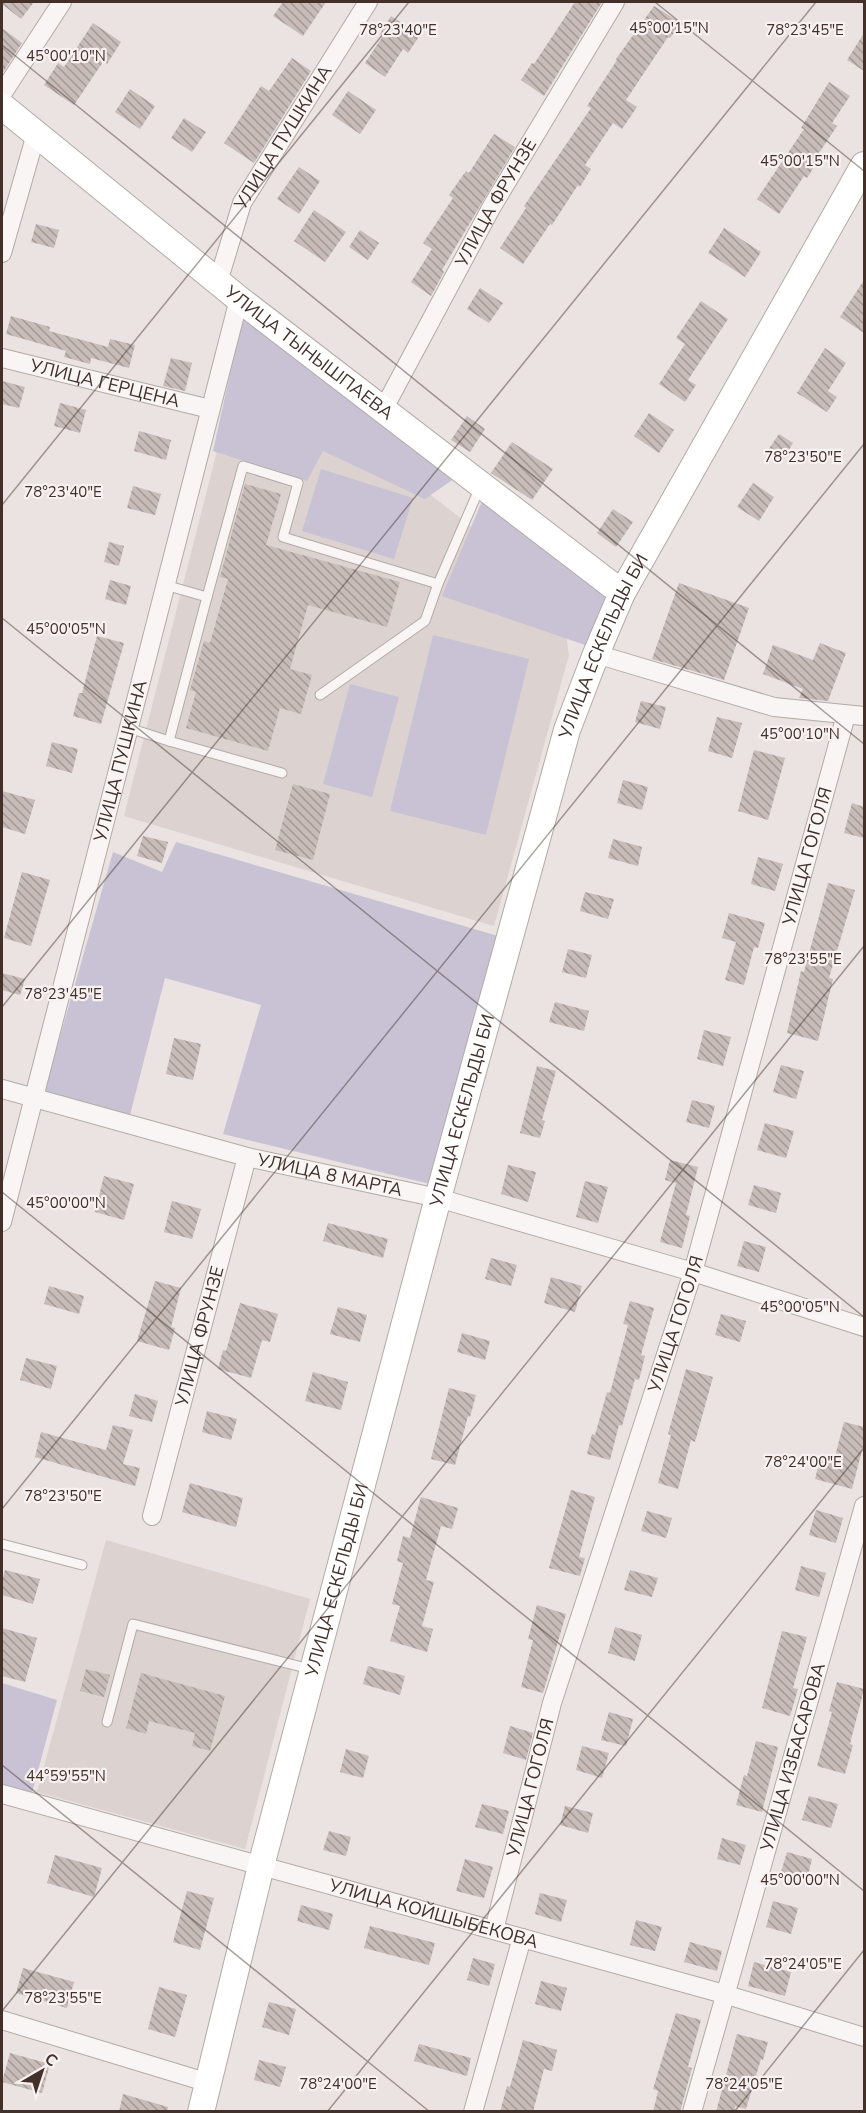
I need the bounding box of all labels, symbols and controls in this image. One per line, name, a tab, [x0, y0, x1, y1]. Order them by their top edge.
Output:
text: 45°00'15"N	[629, 18, 709, 38]
text: 78°23'40"E	[359, 20, 437, 40]
text: 78°23'45"E	[766, 20, 844, 40]
text: 45°00'10"N	[26, 46, 106, 66]
street label: УЛИЦА ПУШКИНА	[228, 61, 337, 215]
street label: УЛИЦА ФРУНЗЕ	[449, 134, 542, 272]
text: 45°00'15"N	[760, 151, 840, 171]
street label: УЛИЦА ТЫНЫШПАЕВА	[219, 280, 398, 425]
street label: УЛИЦА ГЕРЦЕНА	[27, 353, 182, 413]
text: 78°23'50"E	[764, 447, 842, 467]
text: 78°23'40"E	[24, 482, 102, 502]
street label: УЛИЦА ЕСКЕЛЬДЫ БИ	[553, 549, 654, 742]
text: 45°00'05"N	[26, 619, 106, 639]
street label: УЛИЦА ПУШКИНА	[88, 678, 153, 845]
text: 45°00'10"N	[760, 724, 840, 744]
street label: УЛИЦА ГОГОЛЯ	[777, 784, 838, 929]
text: 78°23'55"E	[764, 949, 842, 969]
text: 78°23'45"E	[24, 984, 102, 1004]
street label: УЛИЦА ЕСКЕЛЬДЫ БИ	[424, 1011, 500, 1211]
street label: УЛИЦА 8 МАРТА	[254, 1147, 405, 1202]
text: 45°00'00"N	[26, 1193, 106, 1213]
street label: УЛИЦА ГОГОЛЯ	[642, 1253, 709, 1396]
street label: УЛИЦА ФРУНЗЕ	[169, 1263, 230, 1410]
text: 45°00'05"N	[760, 1297, 840, 1317]
text: 78°24'00"E	[764, 1452, 842, 1472]
street label: УЛИЦА ЕСКЕЛЬДЫ БИ	[299, 1481, 374, 1680]
text: 78°23'50"E	[24, 1486, 102, 1506]
street label: УЛИЦА ИЗБАСАРОВА	[754, 1660, 831, 1855]
street label: УЛИЦА ГОГОЛЯ	[501, 1716, 560, 1861]
text: 44°59'55"N	[26, 1766, 106, 1786]
text: 45°00'00"N	[760, 1870, 840, 1890]
street label: УЛИЦА КОЙШЫБЕКОВА	[326, 1873, 541, 1954]
text: 78°24'05"E	[764, 1954, 842, 1974]
text: 78°23'55"E	[24, 1988, 102, 2008]
north arrow	[12, 2041, 72, 2101]
text: С	[40, 2048, 62, 2072]
text: 78°24'00"E	[299, 2074, 377, 2094]
text: 78°24'05"E	[705, 2074, 783, 2094]

